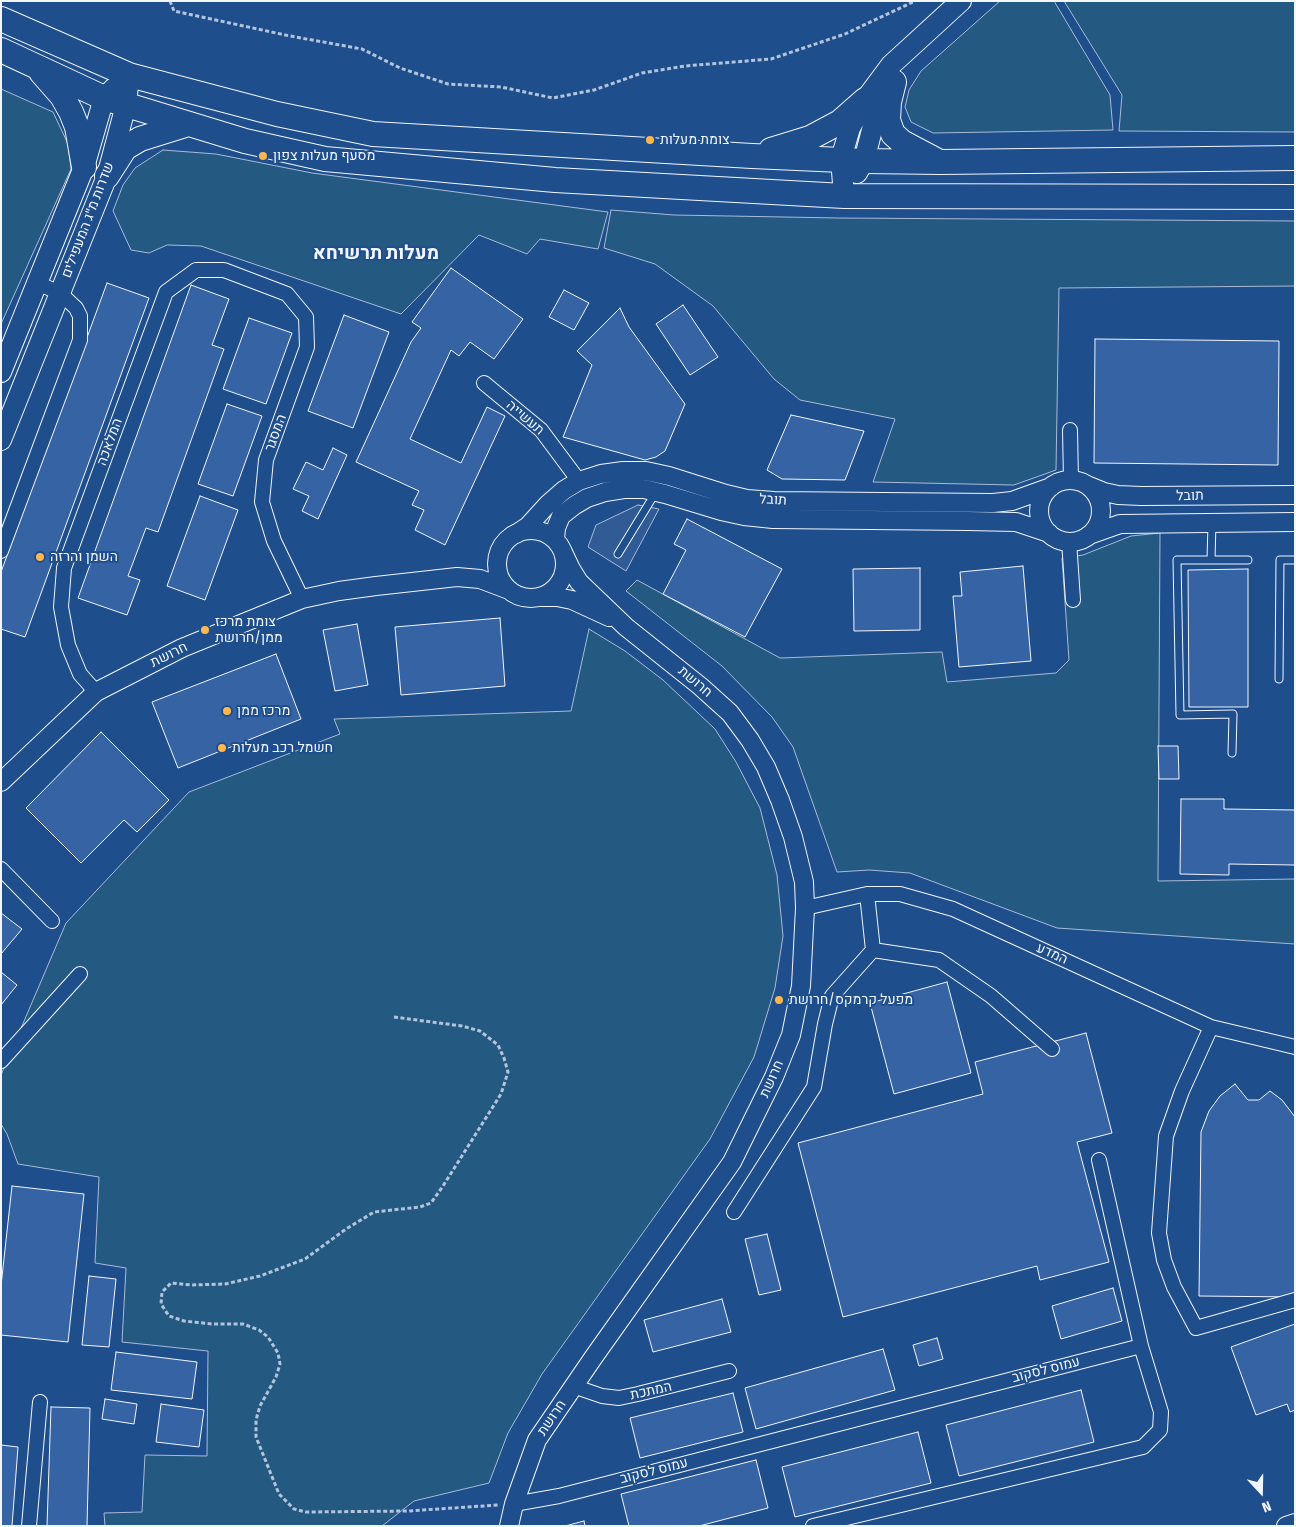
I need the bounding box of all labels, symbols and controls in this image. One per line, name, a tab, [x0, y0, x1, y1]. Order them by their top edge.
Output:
place label: צומת מעלות	[660, 132, 730, 148]
marker: צומת מעלות	[644, 134, 656, 146]
place label: מסעף מעלות צפון	[273, 148, 375, 164]
marker: מסעף מעלות צפון	[257, 150, 269, 162]
street label: שדרות מ"ג המעפילים	[58, 160, 118, 280]
district label: מעלות תרשיחא	[313, 243, 439, 265]
street label: תעשייה	[503, 397, 547, 439]
street label: המסגר	[262, 412, 290, 454]
street label: המלאכה	[94, 416, 126, 468]
street label: תובל	[1176, 487, 1204, 505]
street label: תובל	[759, 491, 787, 509]
place label: השמן והרזה	[50, 549, 118, 565]
marker: השמן והרזה	[34, 551, 46, 563]
place label: צומת מרכז ממן/חרושת	[215, 614, 283, 646]
marker: צומת מרכז ממן/חרושת	[199, 624, 211, 636]
street label: חרושת	[148, 639, 190, 671]
street label: חרושת	[675, 663, 715, 701]
place label: מרכז ממן	[237, 703, 290, 719]
marker: מרכז ממן	[221, 705, 233, 717]
place label: חשמל רכב מעלות	[232, 740, 333, 756]
marker: חשמל רכב מעלות	[216, 742, 228, 754]
street label: המדע	[1034, 940, 1070, 968]
place label: מפעל קרמקס/חרושת	[789, 992, 913, 1008]
marker: מפעל קרמקס/חרושת	[773, 994, 785, 1006]
street label: חרושת	[756, 1058, 788, 1100]
street label: עמוס לסקוב	[1010, 1353, 1082, 1387]
street label: המתכת	[629, 1378, 673, 1404]
street label: חרושת	[534, 1397, 570, 1439]
street label: עמוס לסקוב	[618, 1454, 690, 1488]
north arrow	[1236, 1467, 1286, 1517]
text: N	[1260, 1497, 1274, 1516]

